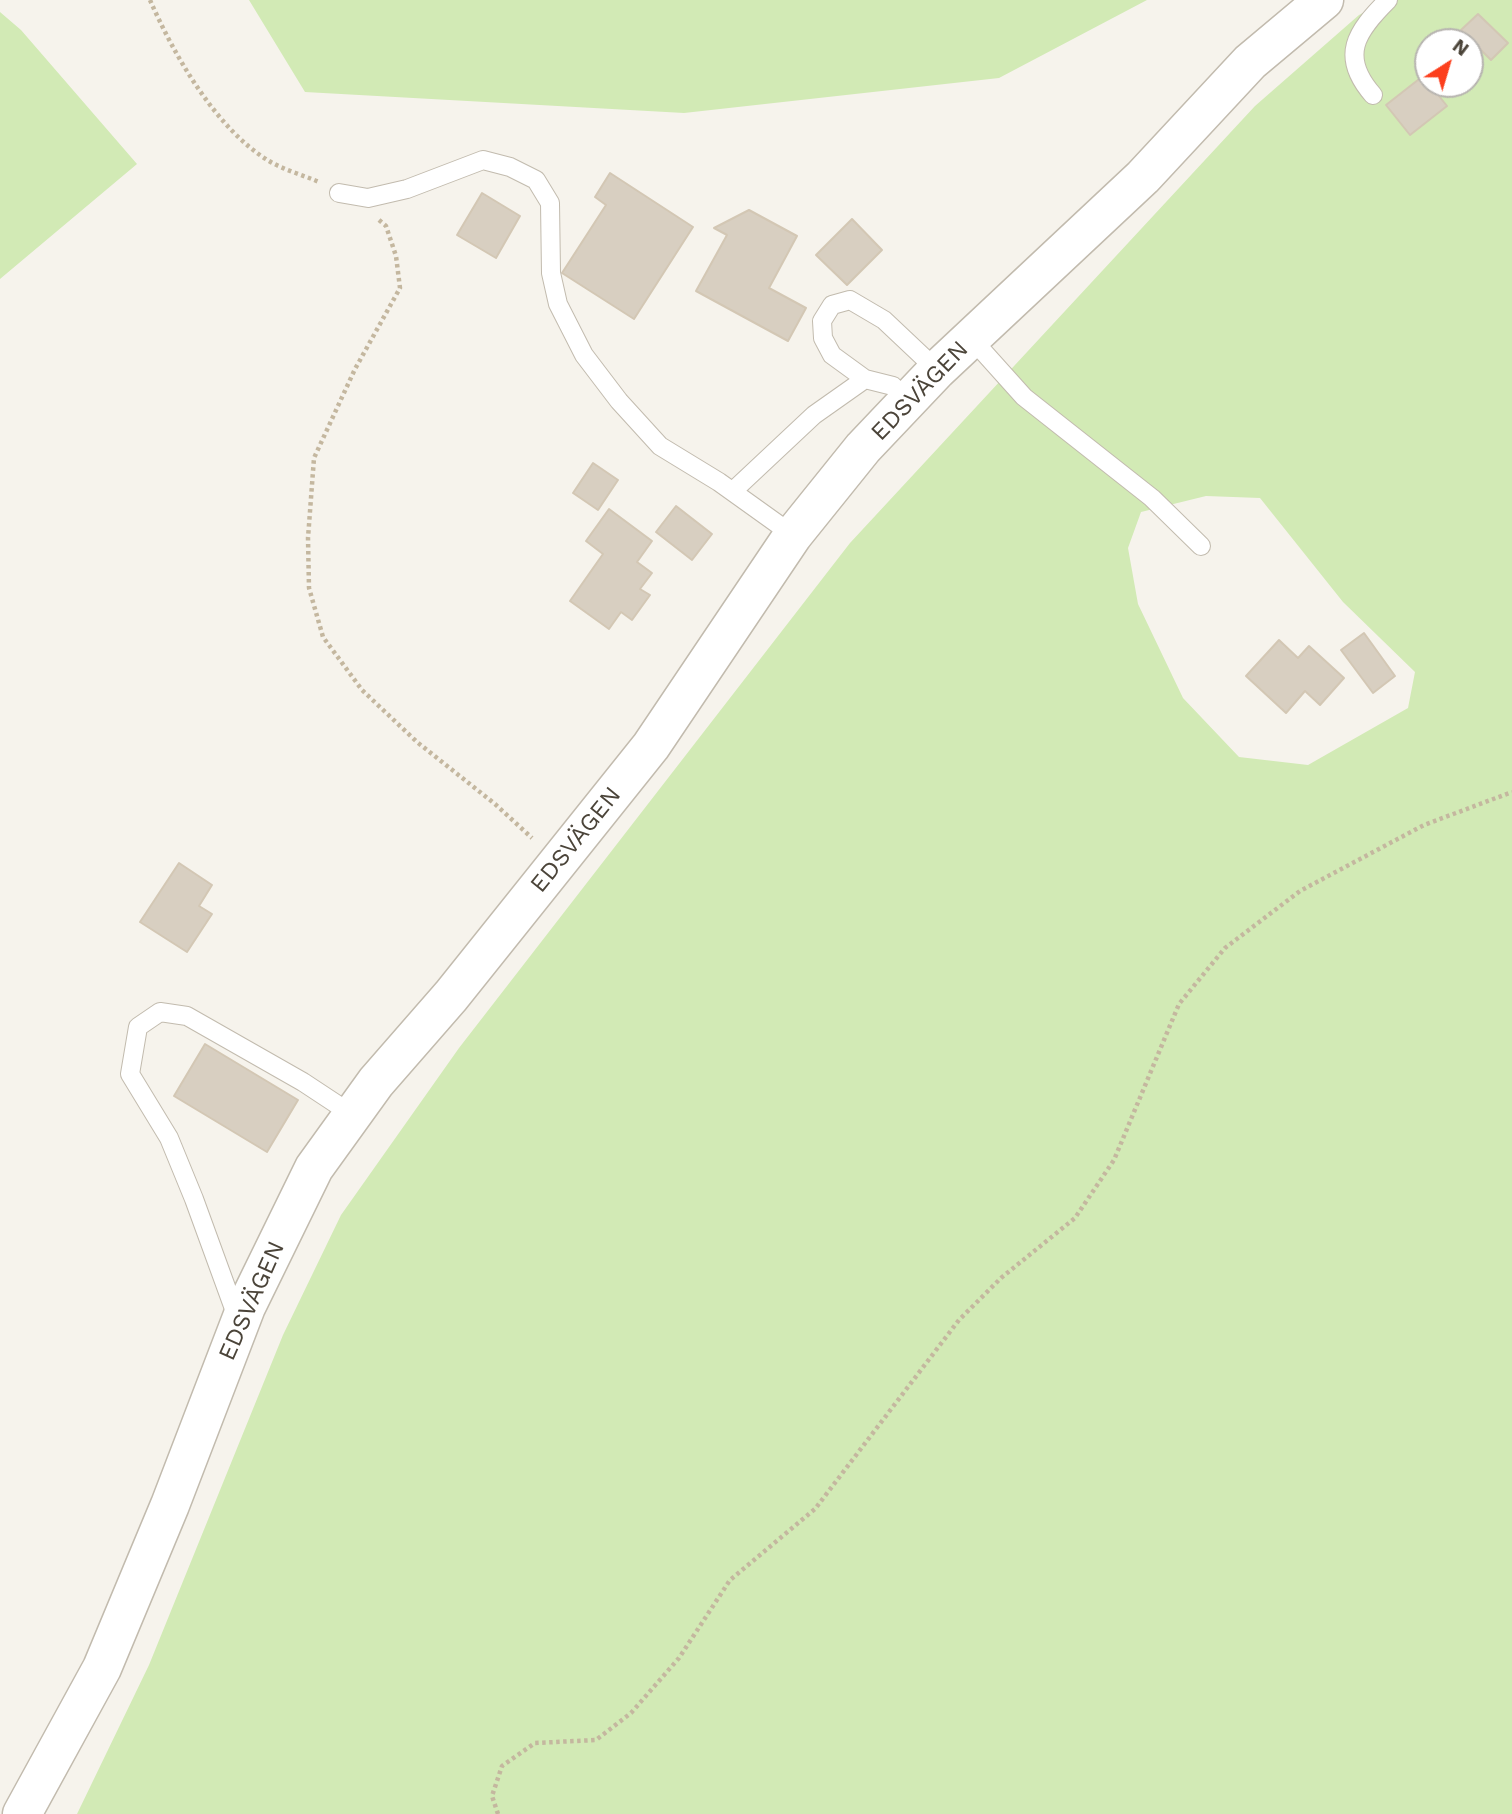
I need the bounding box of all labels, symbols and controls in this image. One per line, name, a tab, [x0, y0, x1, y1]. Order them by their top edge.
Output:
north arrow	[1414, 28, 1484, 98]
text: N	[1448, 34, 1473, 61]
street label: EDSVÄGEN	[865, 335, 975, 447]
street label: EDSVÄGEN	[525, 781, 627, 899]
street label: EDSVÄGEN	[213, 1237, 291, 1365]

